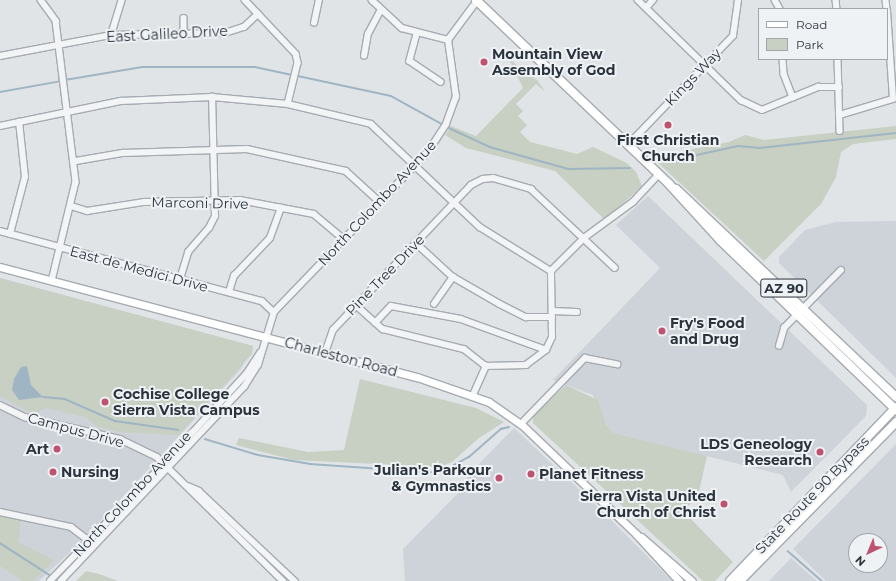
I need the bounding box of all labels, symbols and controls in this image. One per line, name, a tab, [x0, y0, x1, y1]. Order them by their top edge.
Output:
legend	[758, 8, 888, 60]
text: Road	[796, 17, 827, 32]
street label: East Galileo Drive	[106, 22, 228, 46]
text: Park	[796, 37, 823, 52]
street label: Kings Way	[661, 45, 725, 109]
place label: Mountain View Assembly of God	[492, 46, 615, 78]
marker: Mountain View Assembly of God	[479, 57, 489, 67]
marker: First Christian Church	[663, 120, 673, 130]
place label: First Christian Church	[617, 132, 719, 164]
street label: North Colombo Avenue	[314, 137, 440, 269]
street label: Marconi Drive	[151, 194, 249, 212]
street label: Pine Tree Drive	[342, 231, 428, 319]
street label: East de Medici Drive	[68, 242, 210, 296]
road number: AZ 90	[760, 277, 808, 299]
place label: Fry's Food and Drug	[670, 315, 745, 348]
marker: Fry's Food and Drug	[657, 326, 667, 336]
street label: Charleston Road	[283, 334, 399, 380]
place label: Cochise College Sierra Vista Campus	[113, 386, 260, 418]
marker: Cochise College Sierra Vista Campus	[100, 397, 110, 407]
street label: Campus Drive	[26, 409, 126, 451]
street label: North Colombo Avenue	[69, 428, 195, 560]
street label: State Route 90 Bypass	[752, 433, 872, 557]
place label: LDS Geneology Research	[700, 436, 812, 468]
place label: Art	[26, 441, 49, 457]
marker: Art	[52, 444, 62, 454]
marker: LDS Geneology Research	[815, 447, 825, 457]
place label: Julian's Parkour & Gymnastics	[374, 462, 491, 494]
place label: Nursing	[61, 464, 119, 480]
place label: Planet Fitness	[539, 466, 643, 482]
marker: Nursing	[48, 467, 58, 477]
marker: Planet Fitness	[526, 469, 536, 479]
marker: Julian's Parkour & Gymnastics	[494, 473, 504, 483]
place label: Sierra Vista United Church of Christ	[580, 488, 716, 520]
marker: Sierra Vista United Church of Christ	[719, 499, 729, 509]
north arrow	[848, 533, 888, 573]
text: N	[852, 553, 868, 569]

